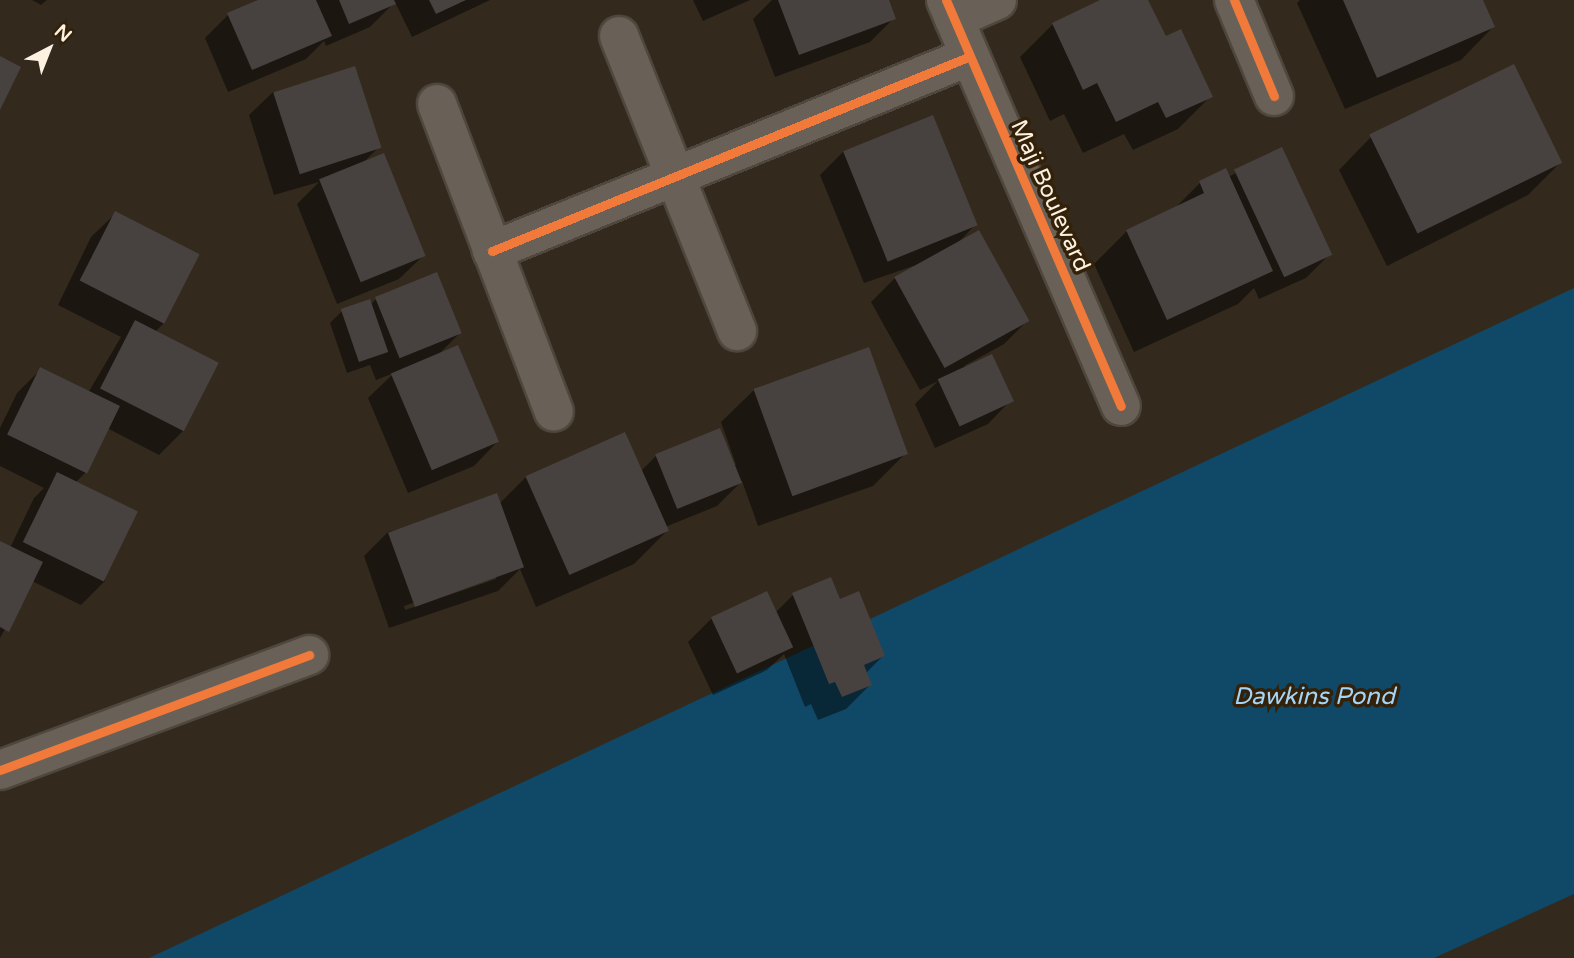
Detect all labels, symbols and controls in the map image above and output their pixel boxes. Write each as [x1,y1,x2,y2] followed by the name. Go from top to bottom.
[14,14,84,84] north arrow
[50,20,76,47] text: N
[1004,116,1096,276] street label: Maji Boulevard
[1233,683,1395,711] water label: Dawkins Pond

